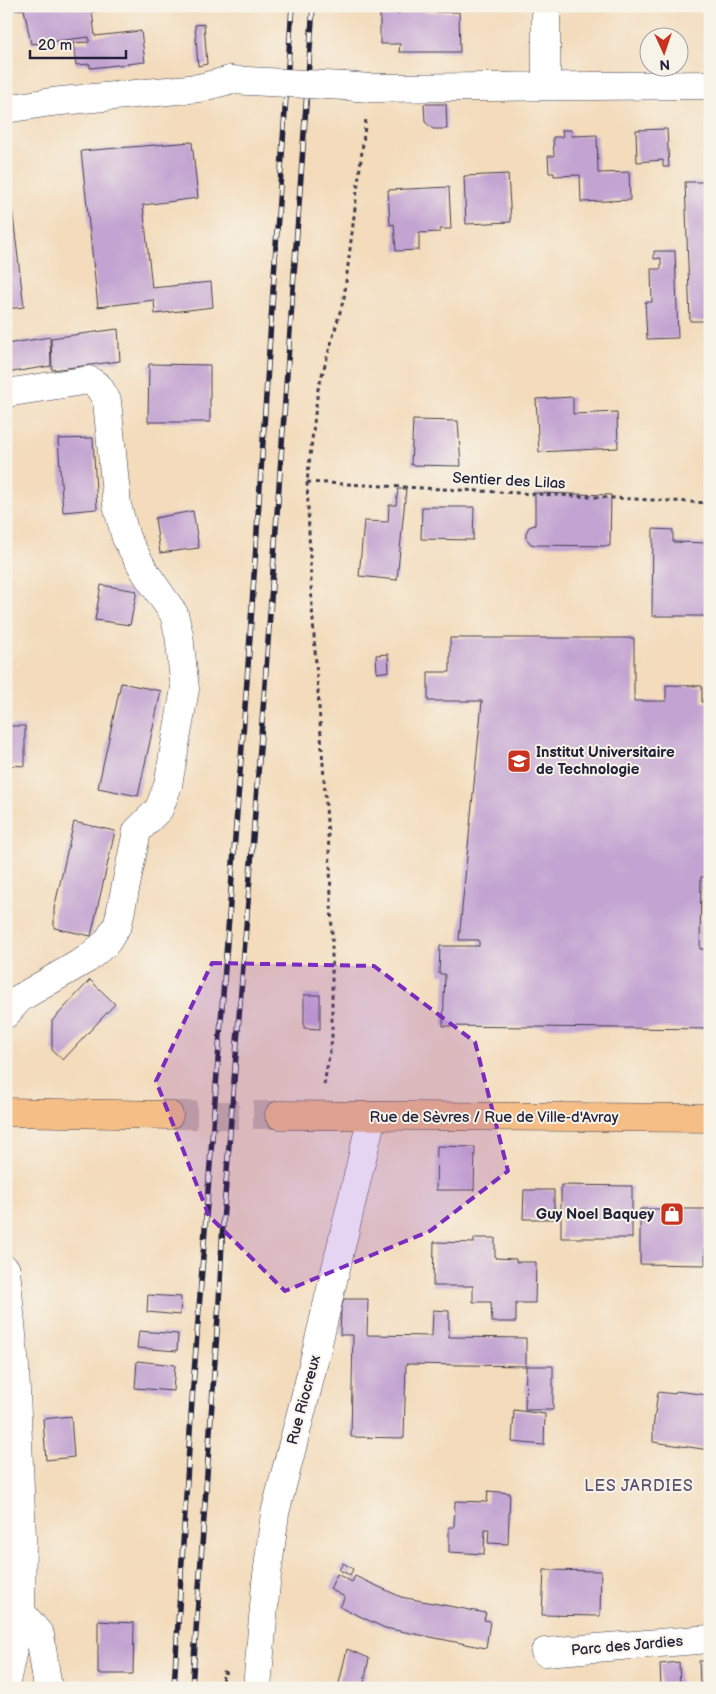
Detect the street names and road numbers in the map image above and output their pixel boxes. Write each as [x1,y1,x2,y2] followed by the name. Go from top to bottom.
[452,469,567,493] street label: Sentier des Lilas
[370,1108,619,1127] street label: Rue de Sèvres / Rue de Ville-d'Avray
[283,1353,325,1447] street label: Rue Riocreux
[570,1632,684,1660] street label: Parc des Jardies

